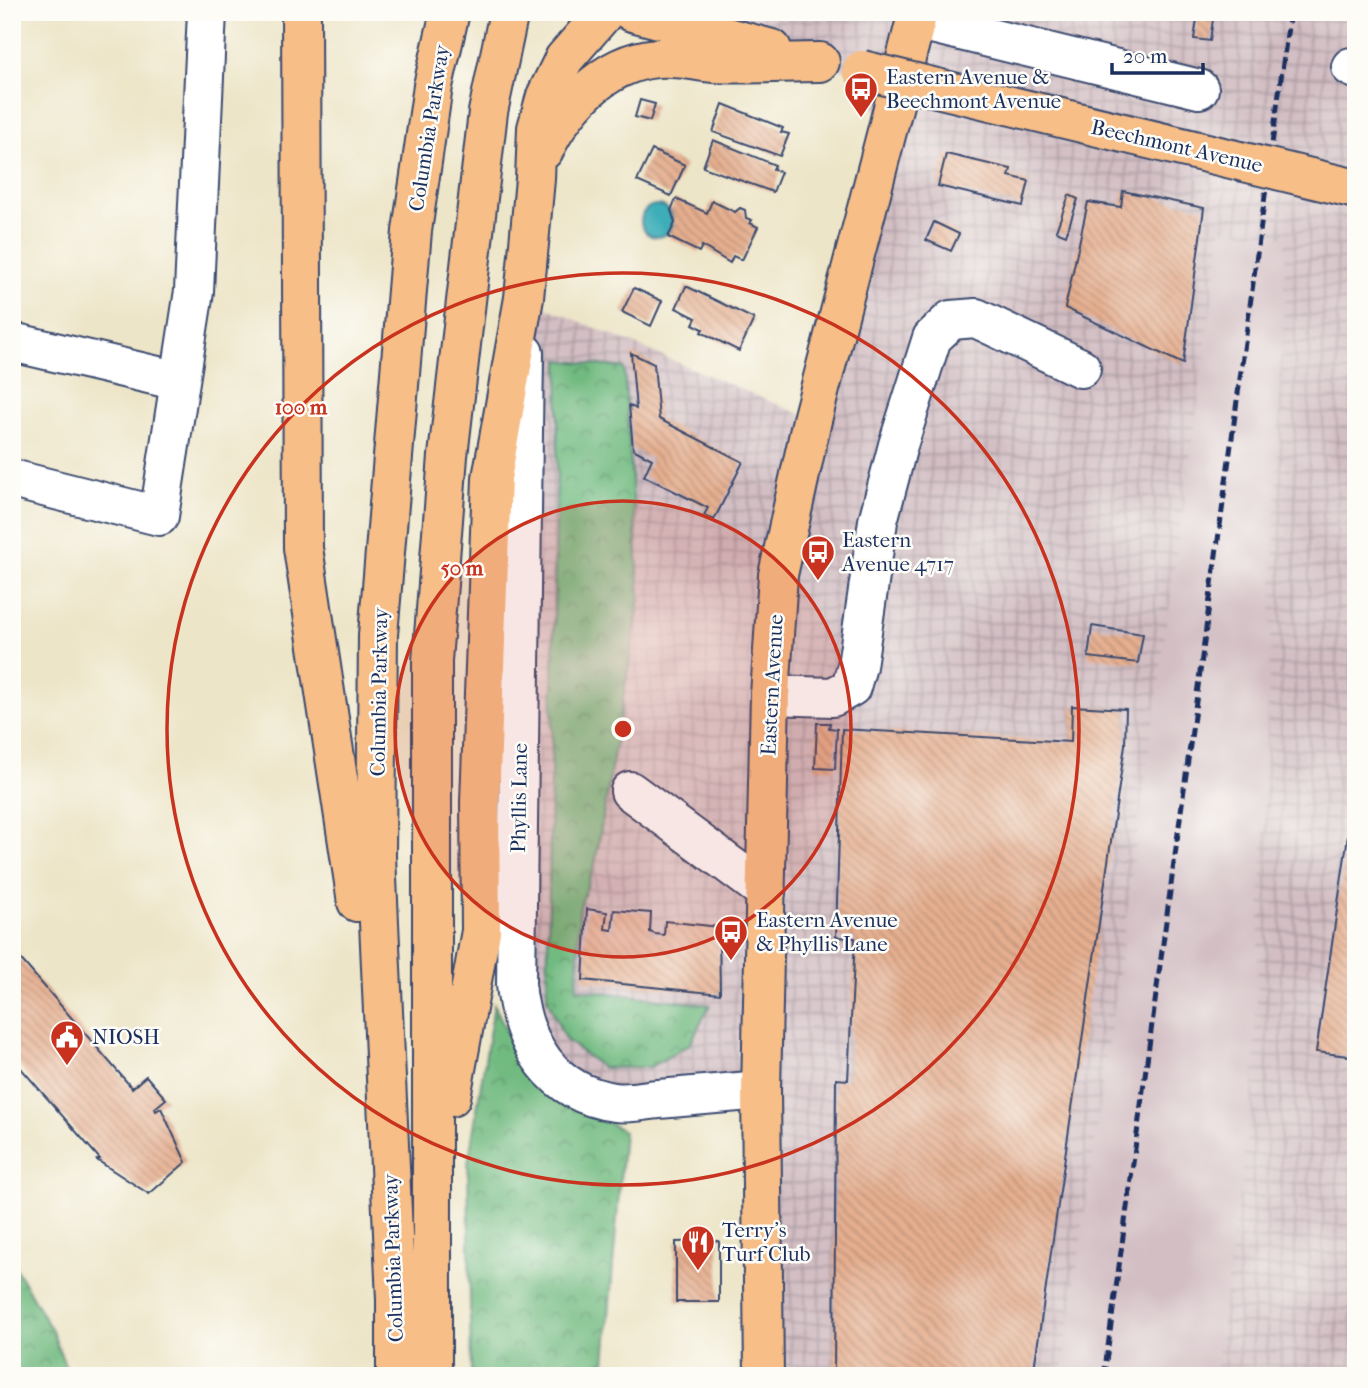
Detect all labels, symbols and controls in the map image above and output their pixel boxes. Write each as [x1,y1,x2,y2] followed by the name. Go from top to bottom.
[1112,32,1204,76] scale bar
[404,42,454,213] street label: Columbia Parkway
[1123,44,1168,68] text: 20 m
[886,65,1061,113] place label: Eastern Avenue & Beechmont Avenue
[842,70,880,119] bus stop icon: Eastern Avenue & Beechmont Avenue
[1089,115,1265,177] street label: Beechmont Avenue
[275,395,328,419] text: 100 m
[841,528,954,576] place label: Eastern Avenue 4717
[799,533,837,582] bus stop icon: Eastern Avenue 4717
[441,556,484,580] text: 50 m
[366,607,392,776] street label: Columbia Parkway
[756,614,788,756] street label: Eastern Avenue
[611,717,635,741] centre of rings
[506,743,532,853] street label: Phyllis Lane
[756,908,898,956] place label: Eastern Avenue & Phyllis Lane
[712,913,750,962] bus stop icon: Eastern Avenue & Phyllis Lane
[48,1018,86,1067] public building icon: NIOSH
[92,1025,160,1049] place label: NIOSH
[378,1173,408,1343] street label: Columbia Parkway
[722,1218,811,1266] place label: Terry's Turf Club
[679,1223,717,1272] restaurant icon: Terry's Turf Club

